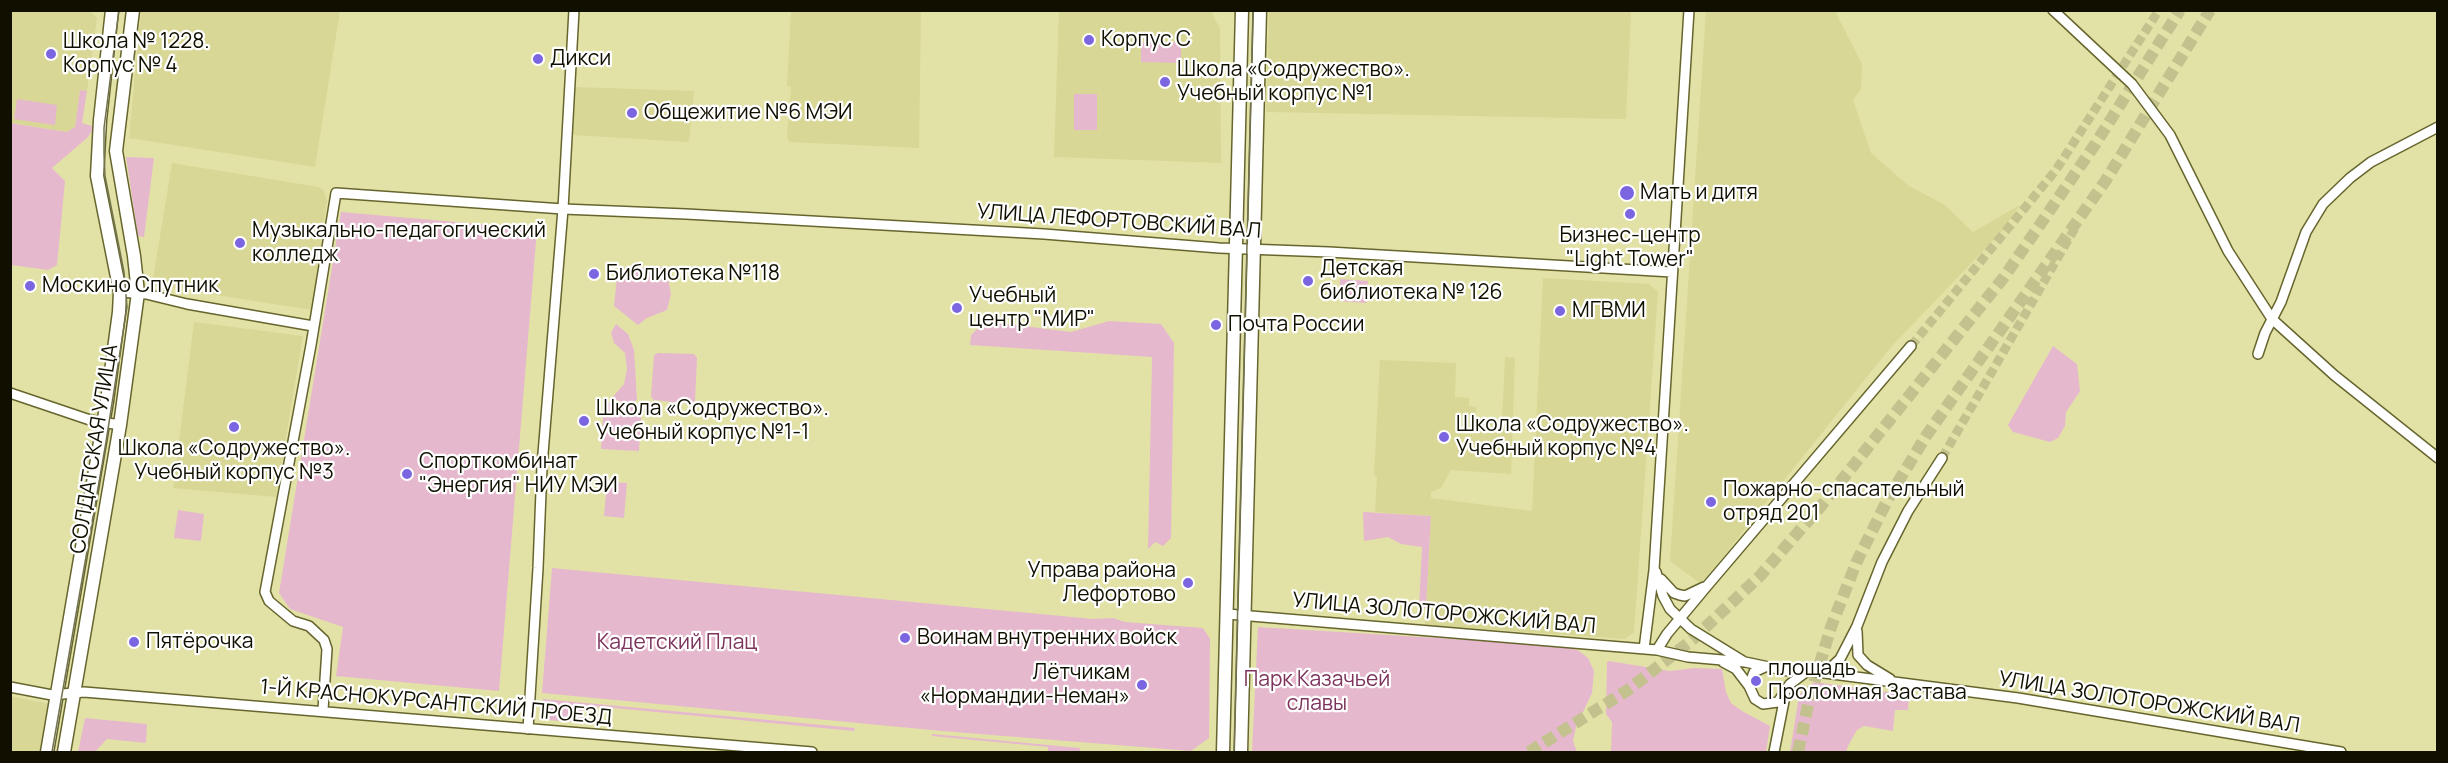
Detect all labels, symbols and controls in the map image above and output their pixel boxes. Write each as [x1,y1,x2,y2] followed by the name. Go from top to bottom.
[1101,27,1191,53] place label: Корпус С
[63,29,210,79] place label: Школа № 1228. Корпус № 4
[1082,33,1096,47] marker: Корпус С
[550,46,611,72] place label: Дикси
[44,47,58,61] marker: Школа № 1228. Корпус № 4
[531,52,545,66] marker: Дикси
[1177,57,1410,107] place label: Школа «Содружество». Учебный корпус №1
[1158,75,1172,89] marker: Школа «Содружество». Учебный корпус №1
[644,100,852,126] place label: Общежитие №6 МЭИ
[625,106,639,120] marker: Общежитие №6 МЭИ
[1640,180,1758,206] place label: Мать и дитя
[1618,184,1636,202] marker: Мать и дитя
[976,200,1262,244] street label: УЛИЦА ЛЕФОРТОВСКИЙ ВАЛ
[1623,207,1637,221] marker: Бизнес-центр "Light Tower"
[252,218,546,268] place label: Музыкально-педагогический колледж
[1559,223,1701,273] place label: Бизнес-центр "Light Tower"
[233,236,247,250] marker: Музыкально-педагогический колледж
[1320,256,1502,306] place label: Детская библиотека № 126
[606,261,780,287] place label: Библиотека №118
[587,267,601,281] marker: Библиотека №118
[42,273,219,299] place label: Москино Спутник
[1301,274,1315,288] marker: Детская библиотека № 126
[23,279,37,293] marker: Москино Спутник
[969,283,1095,333] place label: Учебный центр "МИР"
[1572,298,1646,324] place label: МГВМИ
[950,301,964,315] marker: Учебный центр "МИР"
[1553,304,1567,318] marker: МГВМИ
[1228,312,1364,338] place label: Почта России
[1209,318,1223,332] marker: Почта России
[66,342,124,556] street label: СОЛДАТСКАЯ УЛИЦА
[596,396,829,446] place label: Школа «Содружество». Учебный корпус №1-1
[1456,412,1689,462] place label: Школа «Содружество». Учебный корпус №4
[577,414,591,428] marker: Школа «Содружество». Учебный корпус №1-1
[227,420,241,434] marker: Школа «Содружество». Учебный корпус №3
[1437,430,1451,444] marker: Школа «Содружество». Учебный корпус №4
[118,436,350,486] place label: Школа «Содружество». Учебный корпус №3
[419,449,618,499] place label: Спорткомбинат "Энергия" НИУ МЭИ
[400,467,414,481] marker: Спорткомбинат "Энергия" НИУ МЭИ
[1723,477,1965,527] place label: Пожарно-спасательный отряд 201
[1704,495,1718,509] marker: Пожарно-спасательный отряд 201
[1028,558,1176,608] place label: Управа района Лефортово
[1181,576,1195,590] marker: Управа района Лефортово
[1291,588,1597,640] street label: УЛИЦА ЗОЛОТОРОЖСКИЙ ВАЛ
[917,625,1177,651] place label: Воинам внутренних войск
[146,629,253,655] place label: Пятёрочка
[597,630,757,656] park label: Кадетский Плац
[898,631,912,645] marker: Воинам внутренних войск
[127,635,141,649] marker: Пятёрочка
[1768,656,1967,706] place label: площадь Проломная Застава
[919,660,1130,710] place label: Лётчикам «Нормандии-Неман»
[1244,667,1390,717] park label: Парк Казачьей славы
[1997,667,2301,739] street label: УЛИЦА ЗОЛОТОРОЖСКИЙ ВАЛ
[1749,674,1763,688] marker: площадь Проломная Застава
[259,675,613,731] street label: 1-Й КРАСНОКУРСАНТСКИЙ ПРОЕЗД
[1135,678,1149,692] marker: Лётчикам «Нормандии-Неман»

